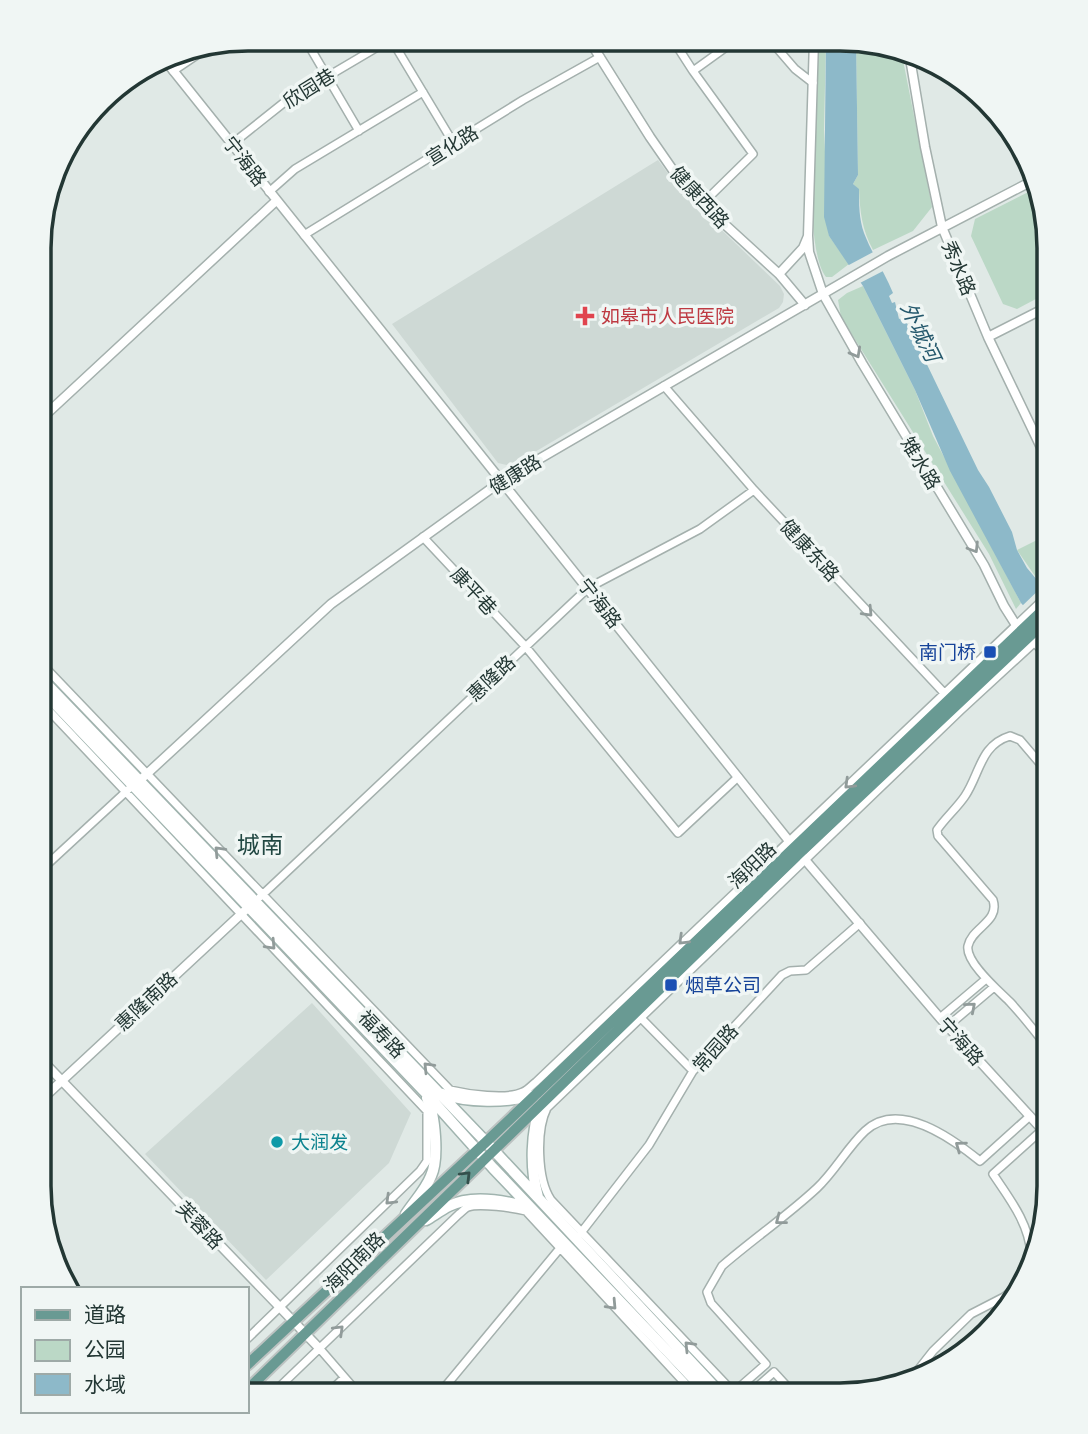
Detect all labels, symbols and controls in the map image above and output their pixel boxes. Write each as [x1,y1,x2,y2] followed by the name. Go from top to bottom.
[278,63,339,112] street label: 欣园巷
[421,120,482,169] street label: 宣化路
[219,131,272,190] street label: 宁海路
[666,161,735,232] street label: 健康西路
[938,237,981,299] street label: 秀水路
[896,298,948,369] water label: 外城河
[601,304,734,327] place label: 如皋市人民医院
[575,306,595,326] marker: 如皋市人民医院
[848,346,861,359] one-way arrow
[897,432,946,493] street label: 雉水路
[484,449,545,498] street label: 健康路
[776,514,845,585] street label: 健康东路
[965,541,978,554] one-way arrow
[447,562,502,619] street label: 康平巷
[574,573,627,632] street label: 宁海路
[859,603,872,616] one-way arrow
[919,640,976,663] place label: 南门桥
[982,644,998,660] marker: 南门桥
[462,650,519,705] street label: 惠隆路
[844,775,857,788] one-way arrow
[237,830,283,858] district label: 城南
[723,837,780,893] street label: 海阳路
[215,846,228,859] one-way arrow
[679,931,692,944] one-way arrow
[263,937,276,950] one-way arrow
[110,966,181,1035] street label: 惠隆南路
[685,973,761,996] place label: 烟草公司
[663,977,679,993] marker: 烟草公司
[963,1003,976,1015] one-way arrow
[354,1005,410,1062] street label: 福寿路
[934,1012,989,1070] street label: 宁海路
[687,1019,742,1077] street label: 常园路
[424,1063,437,1076] one-way arrow
[291,1130,348,1153] place label: 大润发
[269,1134,285,1150] marker: 大润发
[955,1142,968,1154] one-way arrow
[457,1171,470,1184] one-way arrow
[385,1191,398,1204] one-way arrow
[172,1196,228,1253] street label: 芙蓉路
[775,1211,787,1224] one-way arrow
[319,1227,389,1297] street label: 海阳南路
[21,1287,248,1413] legend
[603,1297,616,1310] one-way arrow
[84,1301,126,1326] text: 道路
[331,1325,344,1338] one-way arrow
[84,1336,126,1361] text: 公园
[685,1341,697,1354] one-way arrow
[84,1371,126,1396] text: 水域

